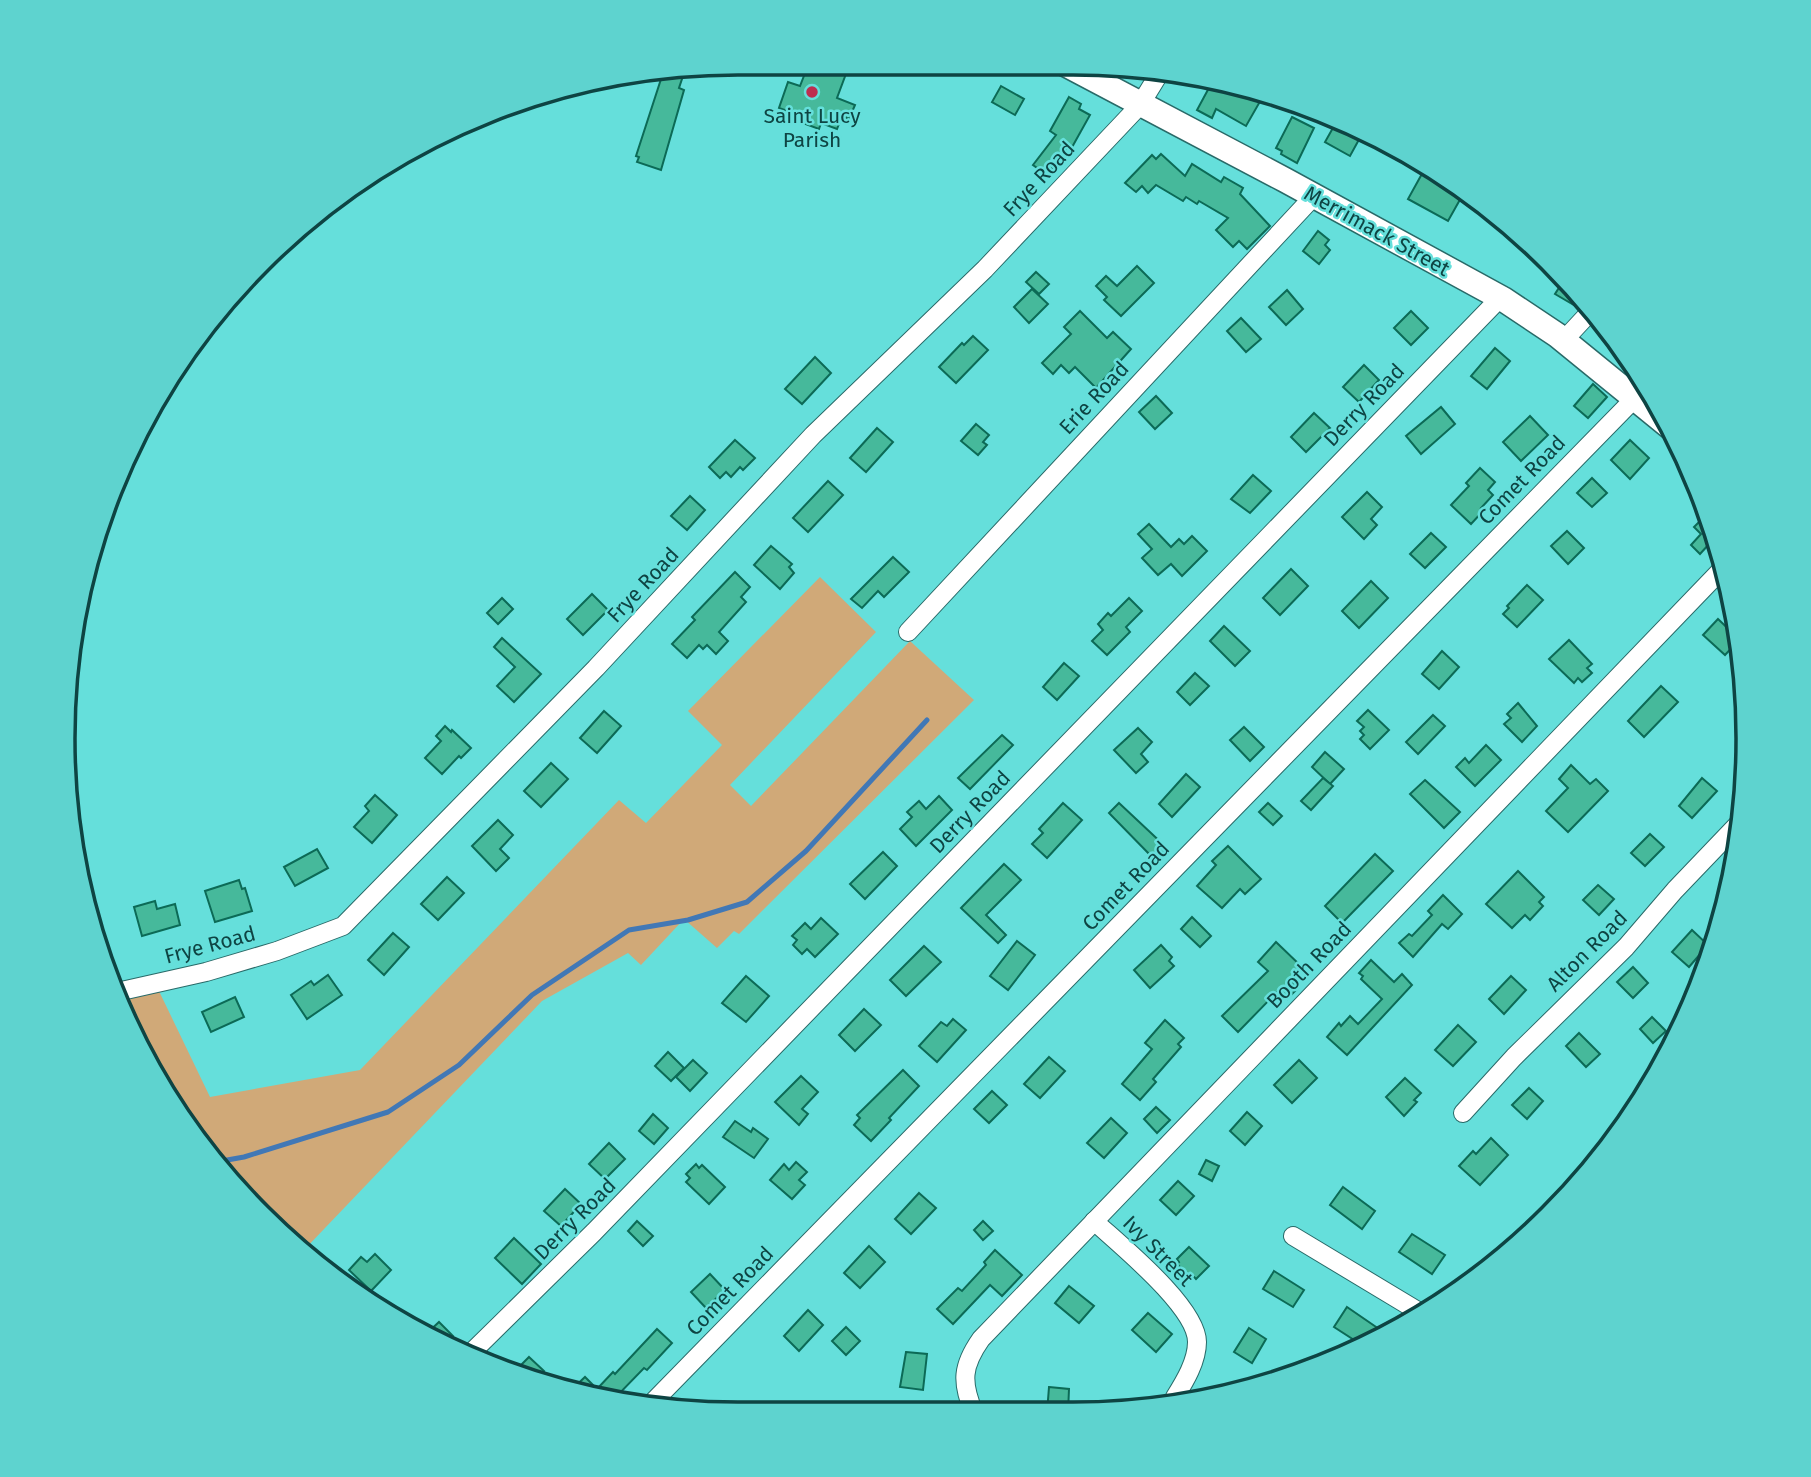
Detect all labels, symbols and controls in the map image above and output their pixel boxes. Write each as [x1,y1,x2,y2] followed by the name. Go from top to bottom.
[804,84,820,100] marker: Saint Lucy Parish
[764,103,861,153] place label: Saint Lucy Parish
[998,136,1080,222] street label: Frye Road
[1300,180,1455,282] street label: Merrimack Street
[1054,356,1134,440] street label: Erie Road
[1318,358,1410,452] street label: Derry Road
[1473,430,1571,530] street label: Comet Road
[602,542,684,628] street label: Frye Road
[924,765,1016,859] street label: Derry Road
[1077,836,1175,936] street label: Comet Road
[1541,905,1633,997] street label: Alton Road
[1261,916,1357,1014] street label: Booth Road
[162,920,258,970] street label: Frye Road
[529,1173,621,1265] street label: Derry Road
[1117,1210,1199,1292] street label: Ivy Street
[681,1241,779,1341] street label: Comet Road

